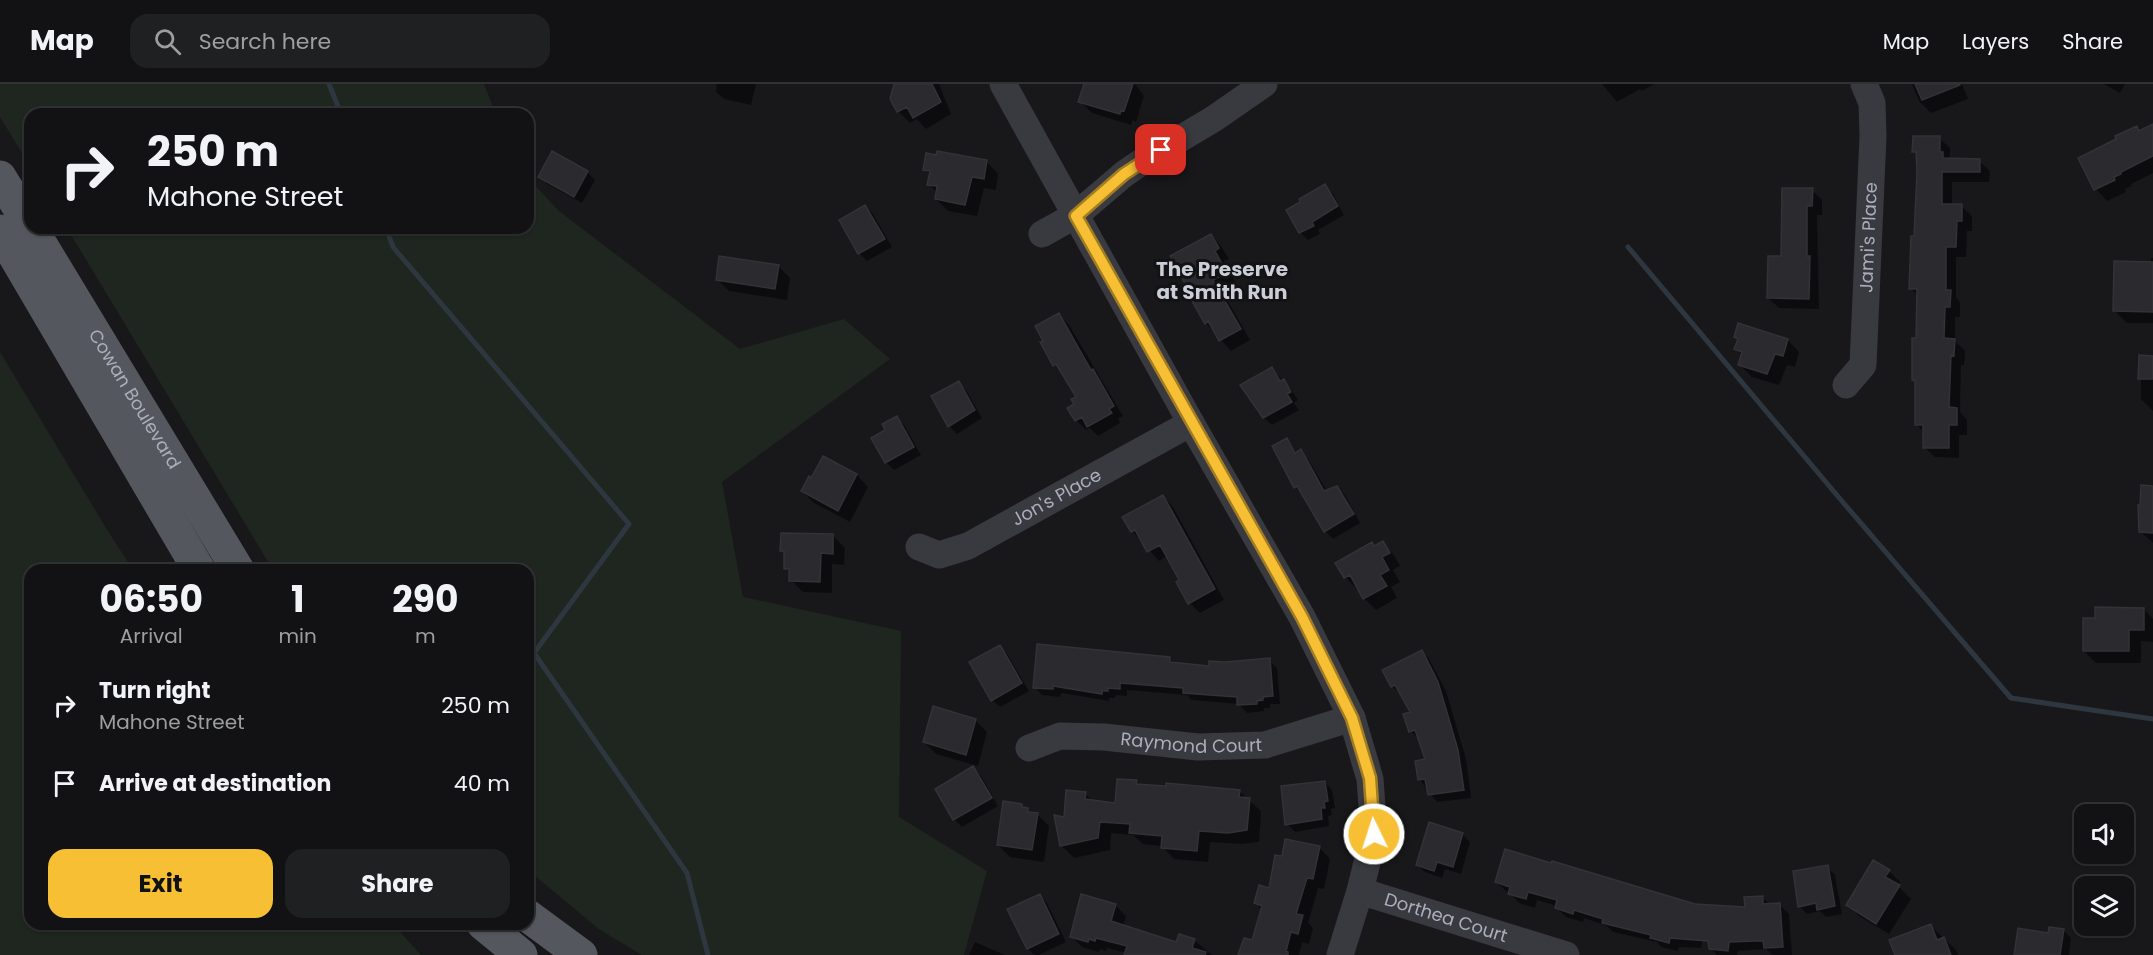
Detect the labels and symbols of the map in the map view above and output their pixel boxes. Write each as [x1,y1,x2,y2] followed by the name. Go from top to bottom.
[1135,124,1186,175] pin
[1853,181,1883,293] street label: Jami's Place
[1156,255,1288,306] district label: The Preserve at Smith Run
[83,324,187,474] street label: Cowan Boulevard
[1007,462,1106,532] street label: Jon's Place
[1119,726,1263,759] street label: Raymond Court
[1342,802,1406,866] position arrow
[1382,886,1511,948] street label: Dorthea Court

